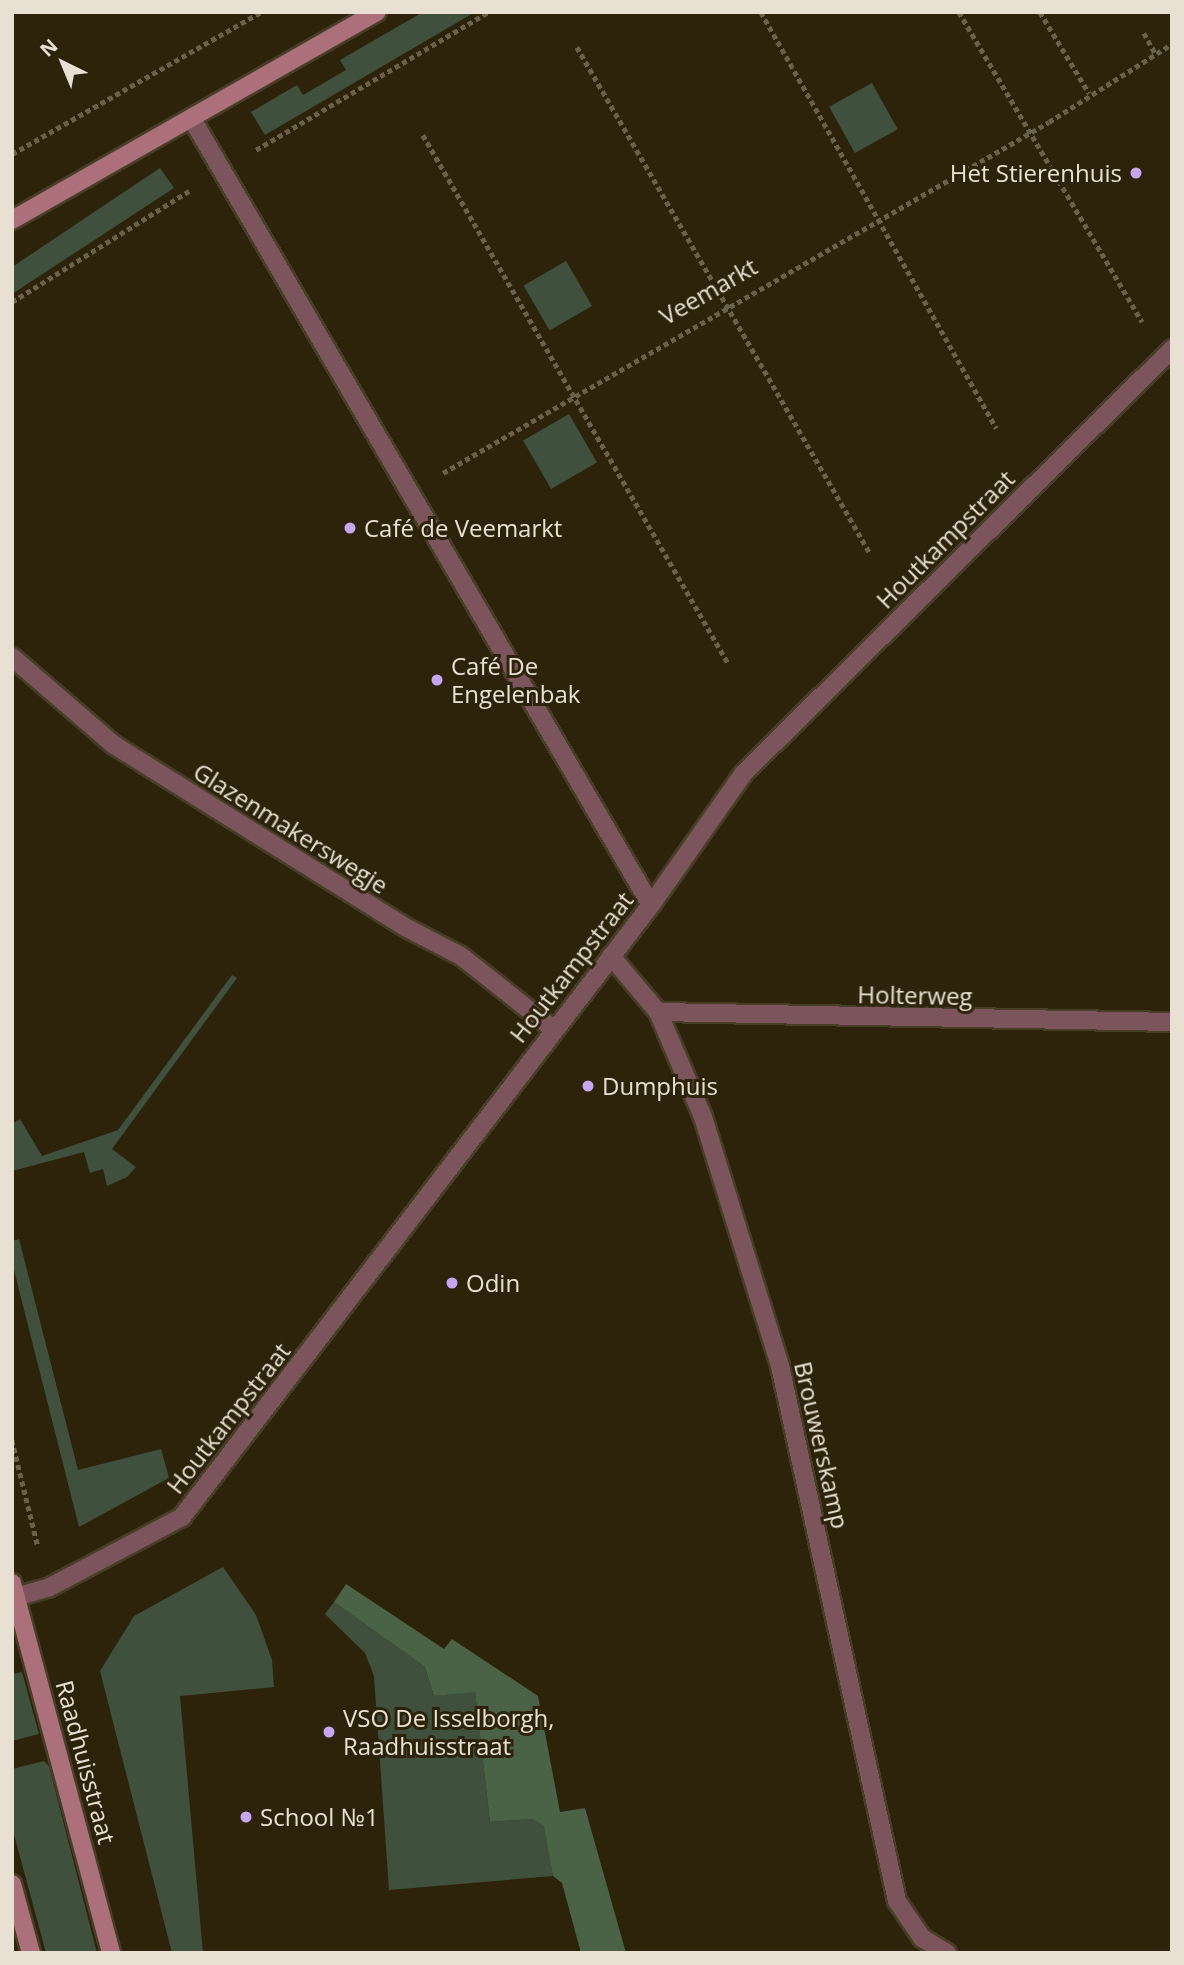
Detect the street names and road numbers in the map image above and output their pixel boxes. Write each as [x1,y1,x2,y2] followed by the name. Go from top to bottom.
[654,252,762,330] street label: Veemarkt
[870,464,1020,614] street label: Houtkampstraat
[188,756,394,900] street label: Glazenmakerswegje
[503,886,639,1048] street label: Houtkampstraat
[857,980,973,1010] street label: Holterweg
[160,1337,296,1499] street label: Houtkampstraat
[789,1359,855,1531] street label: Brouwerskamp
[50,1677,122,1847] street label: Raadhuisstraat

